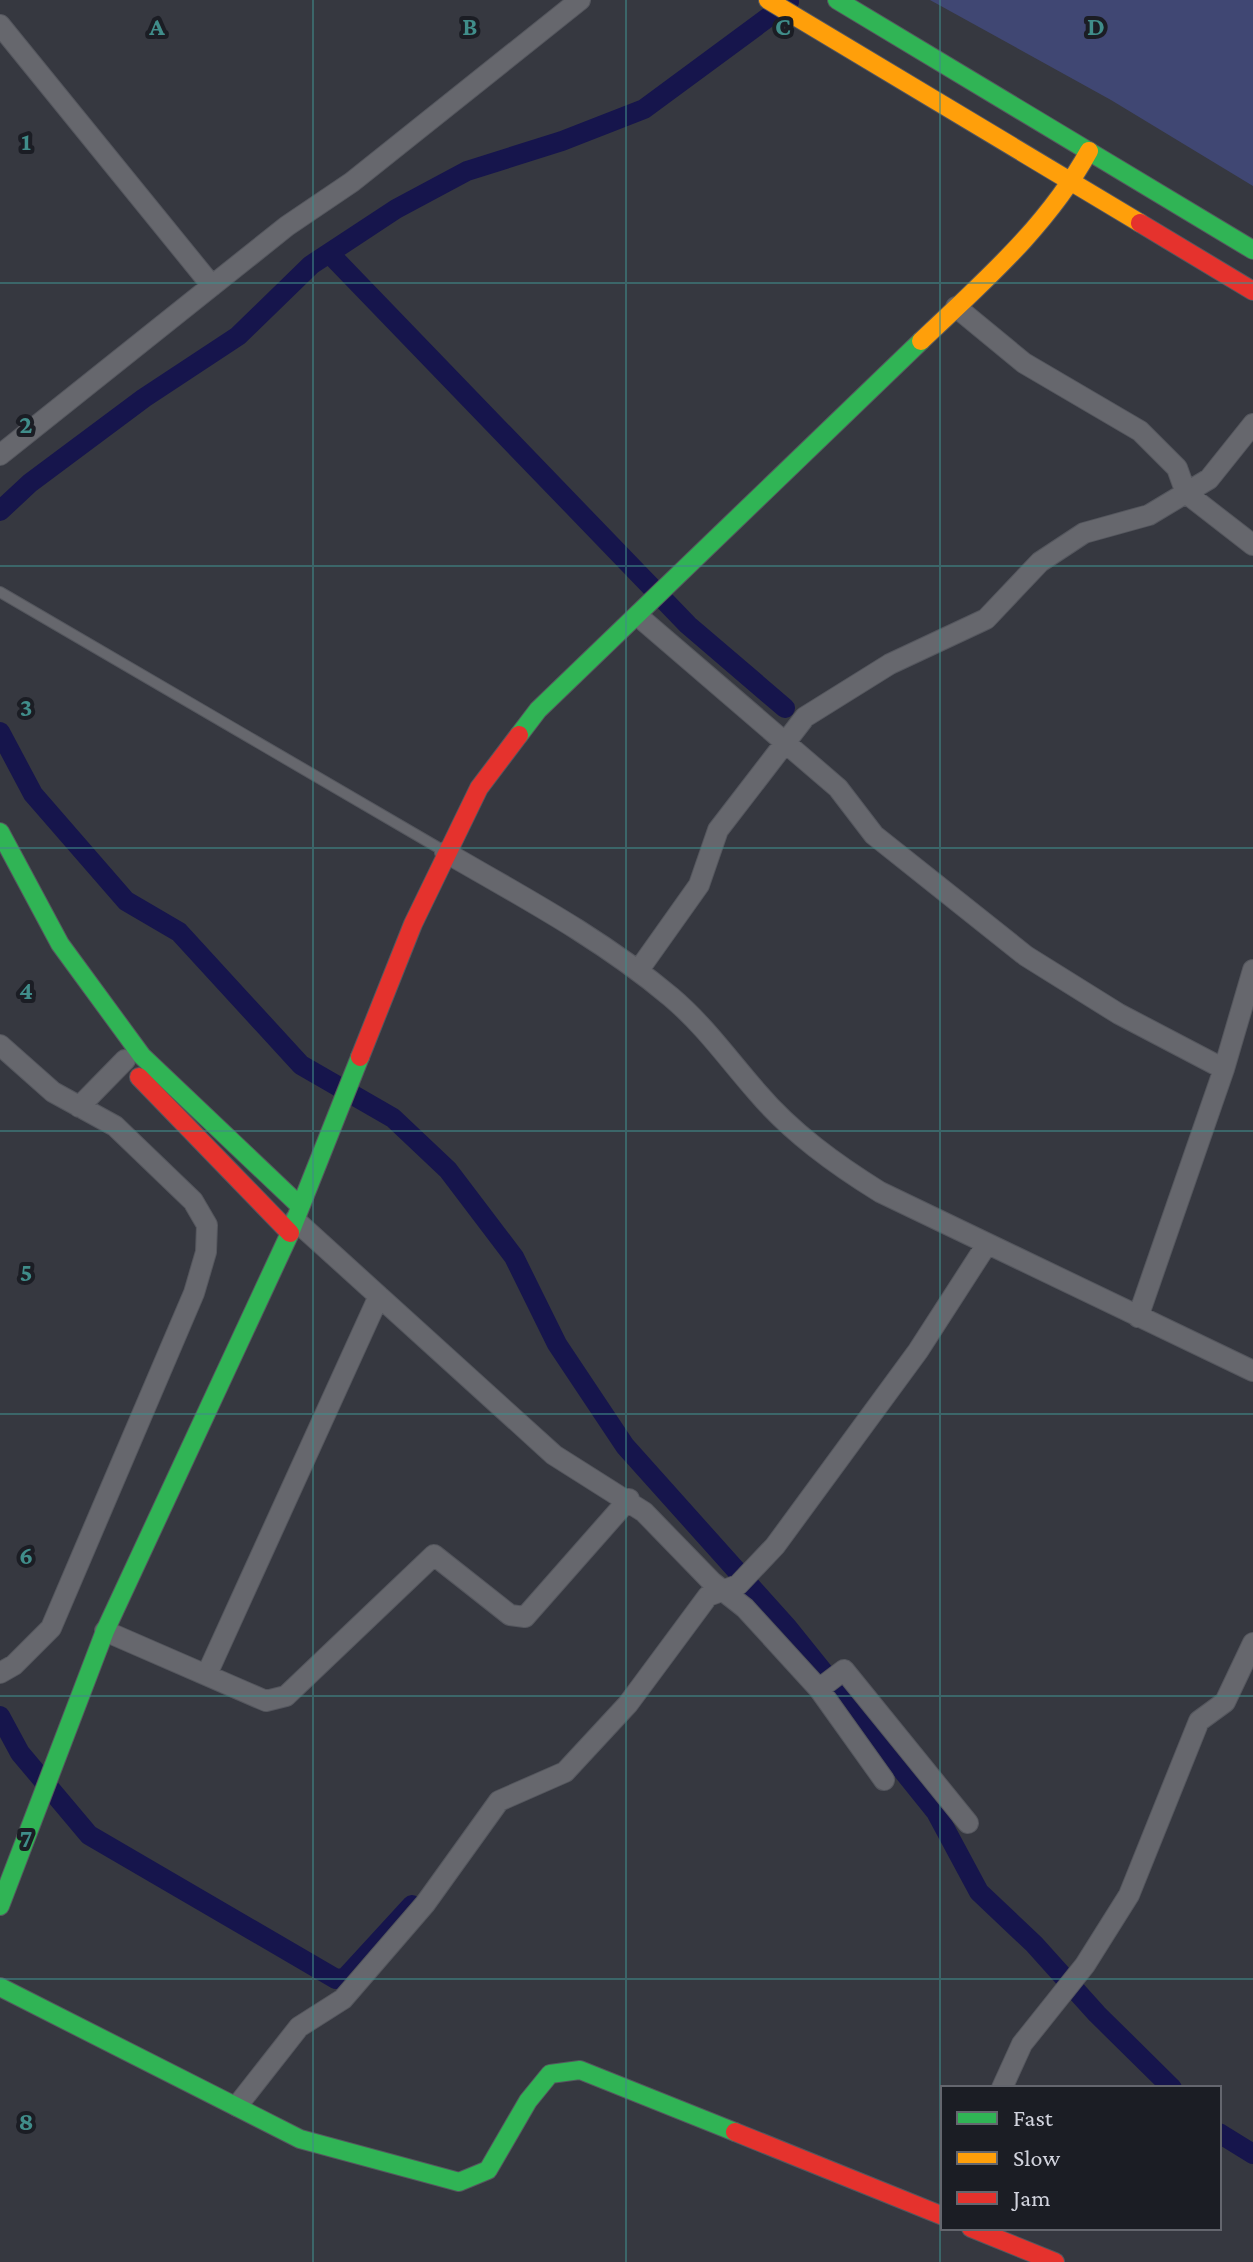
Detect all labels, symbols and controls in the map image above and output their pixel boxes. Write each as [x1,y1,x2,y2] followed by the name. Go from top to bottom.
[148,12,165,41] text: A
[462,12,478,41] text: B
[775,12,791,41] text: C
[1087,12,1105,41] text: D
[21,127,31,156] text: 1
[19,410,33,439] text: 2
[20,693,32,722] text: 3
[19,976,33,1005] text: 4
[20,1258,32,1287] text: 5
[19,1541,33,1570] text: 6
[20,1824,32,1853] text: 7
[941,2086,1221,2230] legend
[1013,2104,1054,2131] text: Fast
[18,2107,34,2136] text: 8
[1013,2144,1060,2171] text: Slow
[1011,2184,1051,2211] text: Jam

